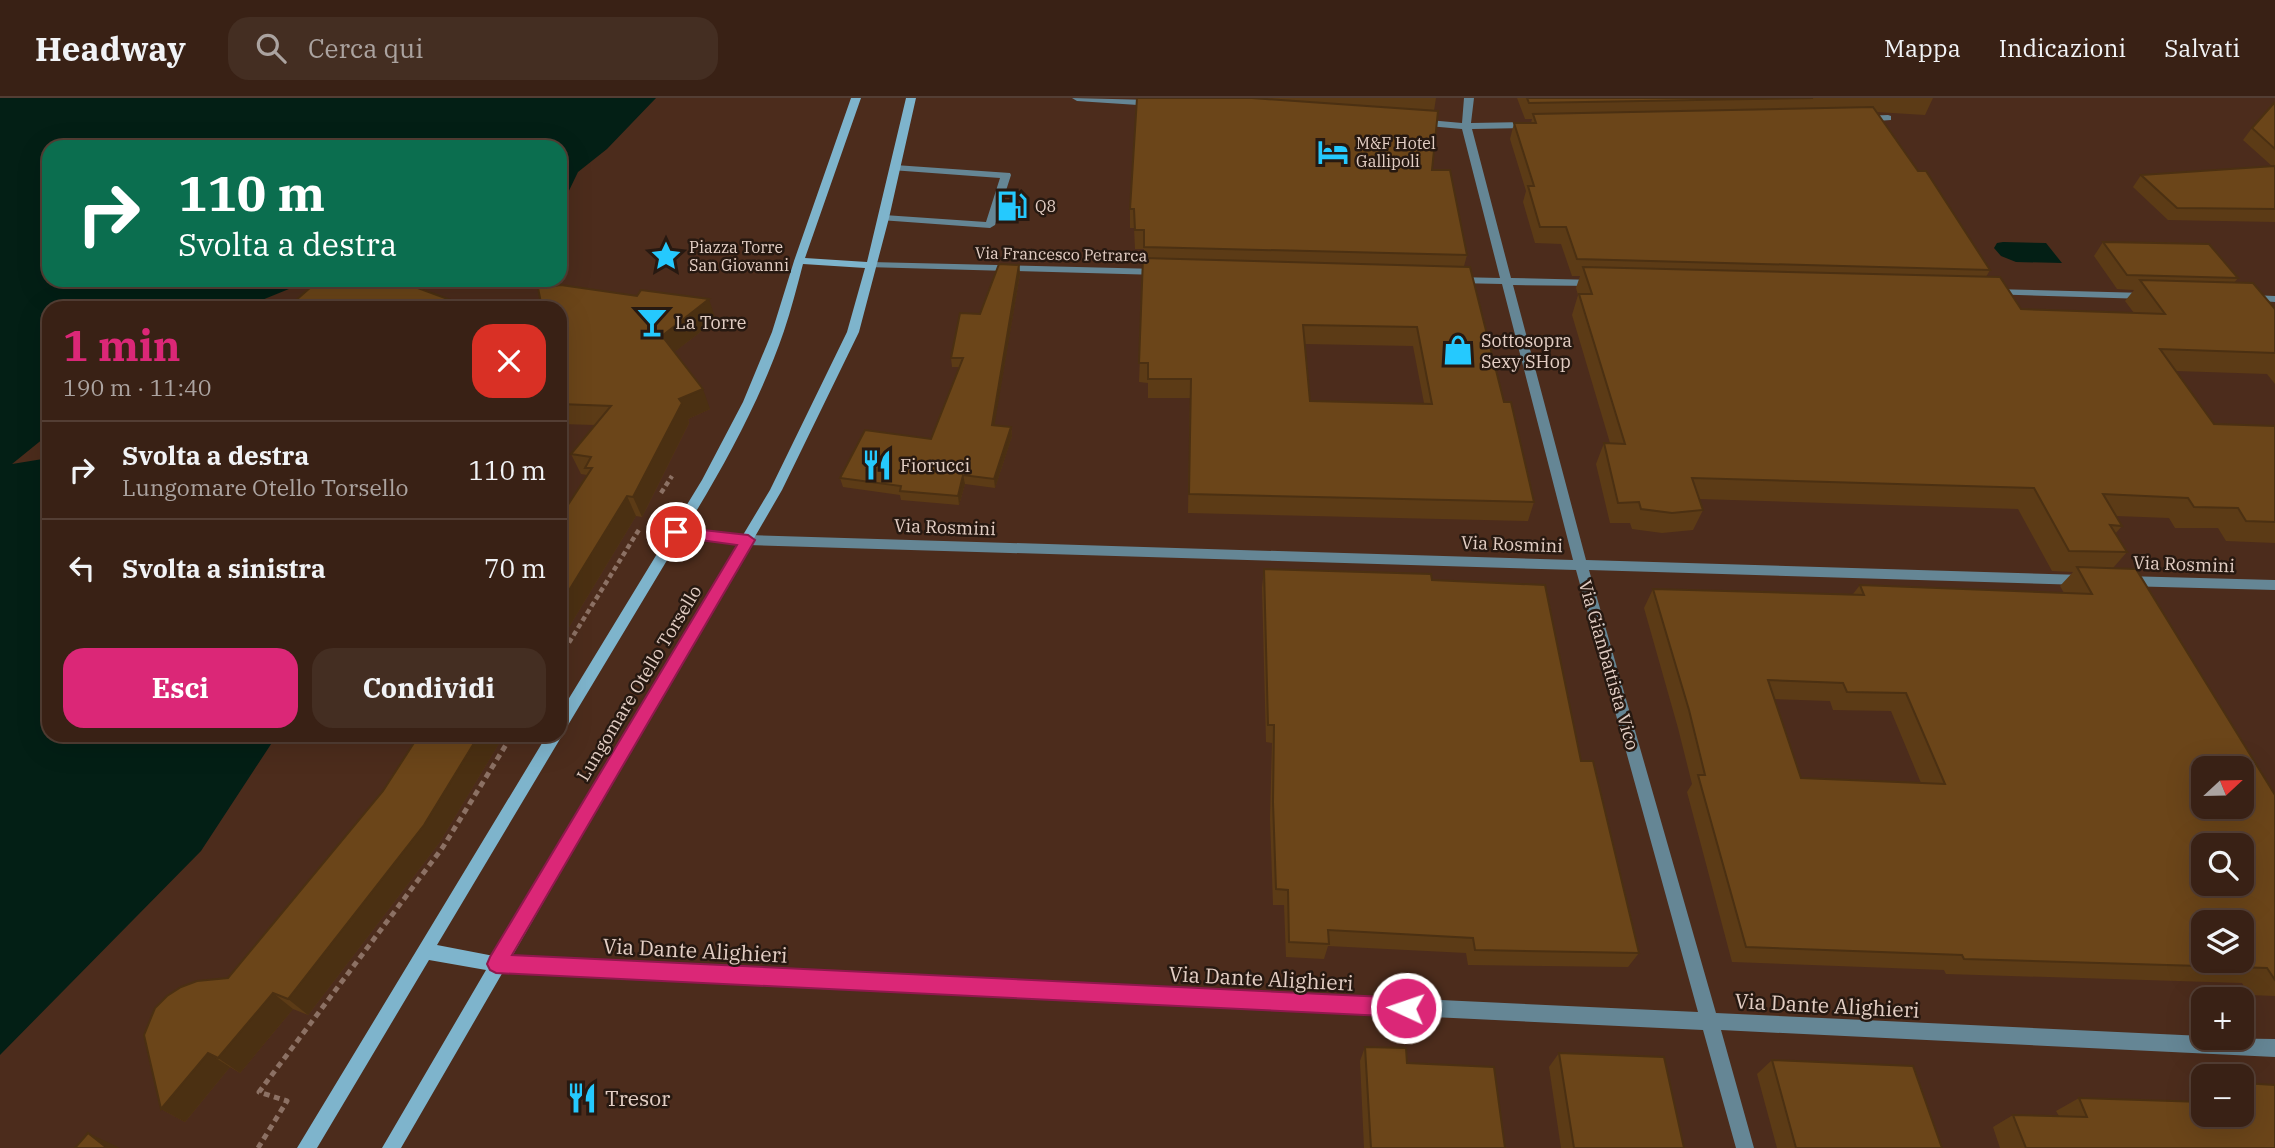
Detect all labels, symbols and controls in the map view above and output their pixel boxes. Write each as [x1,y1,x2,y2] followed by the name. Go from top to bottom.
[228,17,718,80] search box
[35,27,186,70] text: Headway
[252,29,290,67] icon: search
[308,31,423,65] text: Cerca qui
[1884,32,1961,64] text: Mappa
[1999,32,2126,64] text: Indicazioni
[2164,32,2240,64] text: Salvati
[1356,133,1436,171] place label: M&F Hotel Gallipoli
[1316,135,1350,169] hotel icon: M&F Hotel Gallipoli
[178,161,325,224] text: 110 m
[63,168,154,259] icon: right
[995,189,1029,223] fuel station icon: Q8
[1035,196,1056,216] place label: Q8
[178,223,397,265] text: Svolta a destra
[689,237,789,275] place label: Piazza Torre San Giovanni
[649,239,683,273] place icon: Piazza Torre San Giovanni
[975,242,1148,266] street label: Via Francesco Petrarca
[635,305,669,339] bar icon: La Torre
[675,311,746,334] place label: La Torre
[63,318,181,373] text: 1 min
[472,324,546,398] button: close
[1481,329,1572,373] place label: Sottosopra Sexy SHop
[1441,333,1475,367] shop icon: Sottosopra Sexy SHop
[63,372,212,402] text: 190 m · 11:40
[122,438,309,472] text: Svolta a destra
[860,448,894,482] restaurant icon: Fiorucci
[63,451,101,489] icon: right
[468,453,546,487] text: 110 m
[900,454,971,477] place label: Fiorucci
[122,472,409,502] text: Lungomare Otello Torsello
[646,502,706,562] pin
[657,513,695,551] icon: arrive
[894,514,997,540] street label: Via Rosmini
[1461,531,1564,557] street label: Via Rosmini
[63,549,101,587] icon: left
[122,551,326,585] text: Svolta a sinistra
[484,551,546,585] text: 70 m
[2133,551,2236,577] street label: Via Rosmini
[1574,577,1644,753] street label: Via Gianbattista Vico
[571,581,707,785] street label: Lungomare Otello Torsello
[63,648,298,728] button: Esci
[312,648,546,728] button: Condividi
[2191,756,2254,819] north arrow
[2191,756,2254,1127] map controls
[2191,833,2254,896] button: search
[2191,910,2254,973] button: layers
[602,931,788,969] street label: Via Dante Alighieri
[1168,959,1354,997] street label: Via Dante Alighieri
[1369,971,1443,1045] position arrow
[1734,986,1920,1024] street label: Via Dante Alighieri
[2191,987,2254,1050] button: +
[2191,1064,2254,1127] button: −
[565,1081,599,1115] restaurant icon: Tresor
[605,1084,671,1112] place label: Tresor

